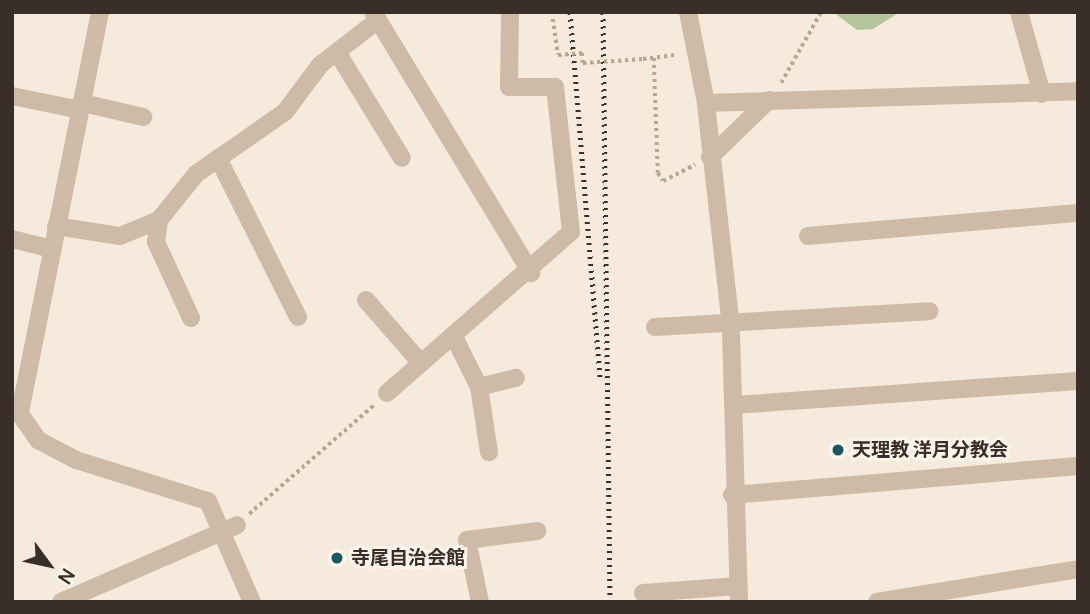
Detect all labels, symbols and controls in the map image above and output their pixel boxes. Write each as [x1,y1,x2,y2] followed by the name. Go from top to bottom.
[852,439,1008,461] place label: 天理教 洋月分教会
[830,442,846,458] marker: 天理教 洋月分教会
[14,530,84,600] north arrow
[351,547,465,569] place label: 寺尾自治会館
[329,550,345,566] marker: 寺尾自治会館
[52,564,81,589] text: N

